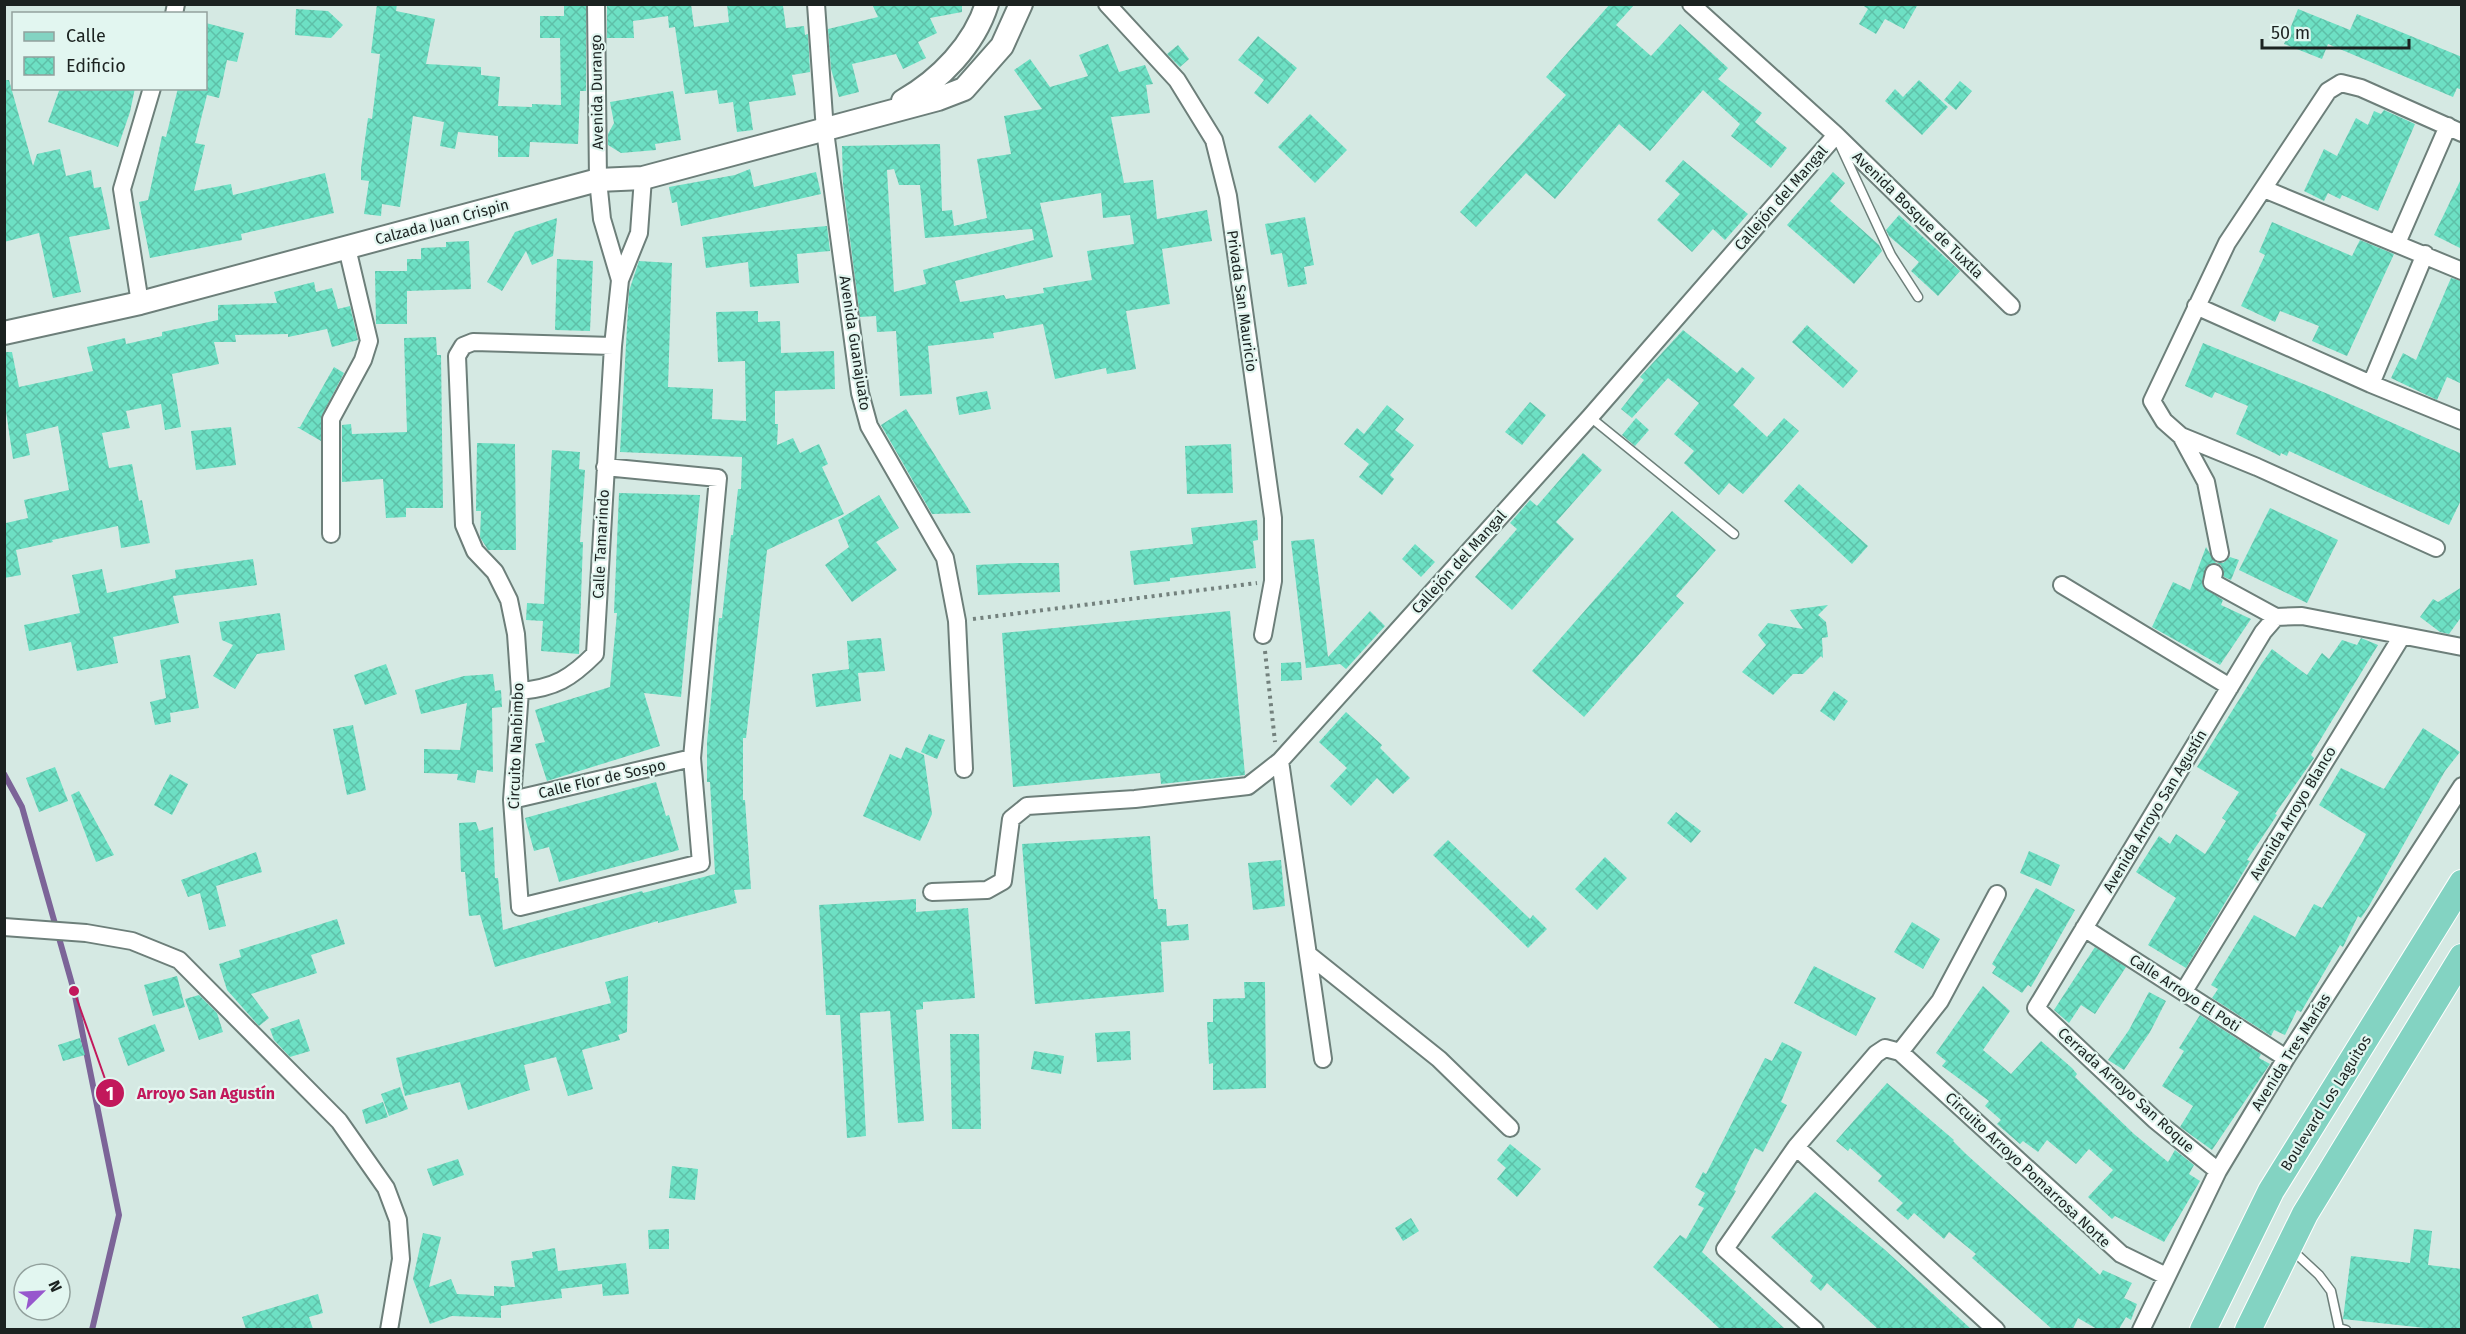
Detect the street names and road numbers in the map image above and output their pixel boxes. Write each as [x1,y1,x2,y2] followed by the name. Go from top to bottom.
[587,34,607,150] street label: Avenida Durango
[1731,141,1832,254] street label: Callejón del Mangal
[1849,148,1987,282] street label: Avenida Bosque de Tuxtla
[373,195,511,249] street label: Calzada Juan Crispin
[1223,229,1261,373] street label: Privada San Mauricio
[835,274,875,412] street label: Avenida Guanajuato
[589,489,613,599] street label: Calle Tamarindo
[1408,506,1511,617] street label: Callejón del Mangal
[505,682,527,810] street label: Circuito Nanbimbo
[2099,727,2211,895] street label: Avenida Arroyo San Agustín
[2246,743,2340,883] street label: Avenida Arroyo Blanco
[537,756,667,802] street label: Calle Flor de Sospo
[2126,950,2244,1036] street label: Calle Arroyo El Poti
[2248,990,2334,1114] street label: Avenida Tres Marías
[2054,1024,2198,1156] street label: Cerrada Arroyo San Roque
[2277,1032,2375,1174] street label: Boulevard Los Laguitos
[1942,1089,2114,1251] street label: Circuito Arroyo Pomarrosa Norte

